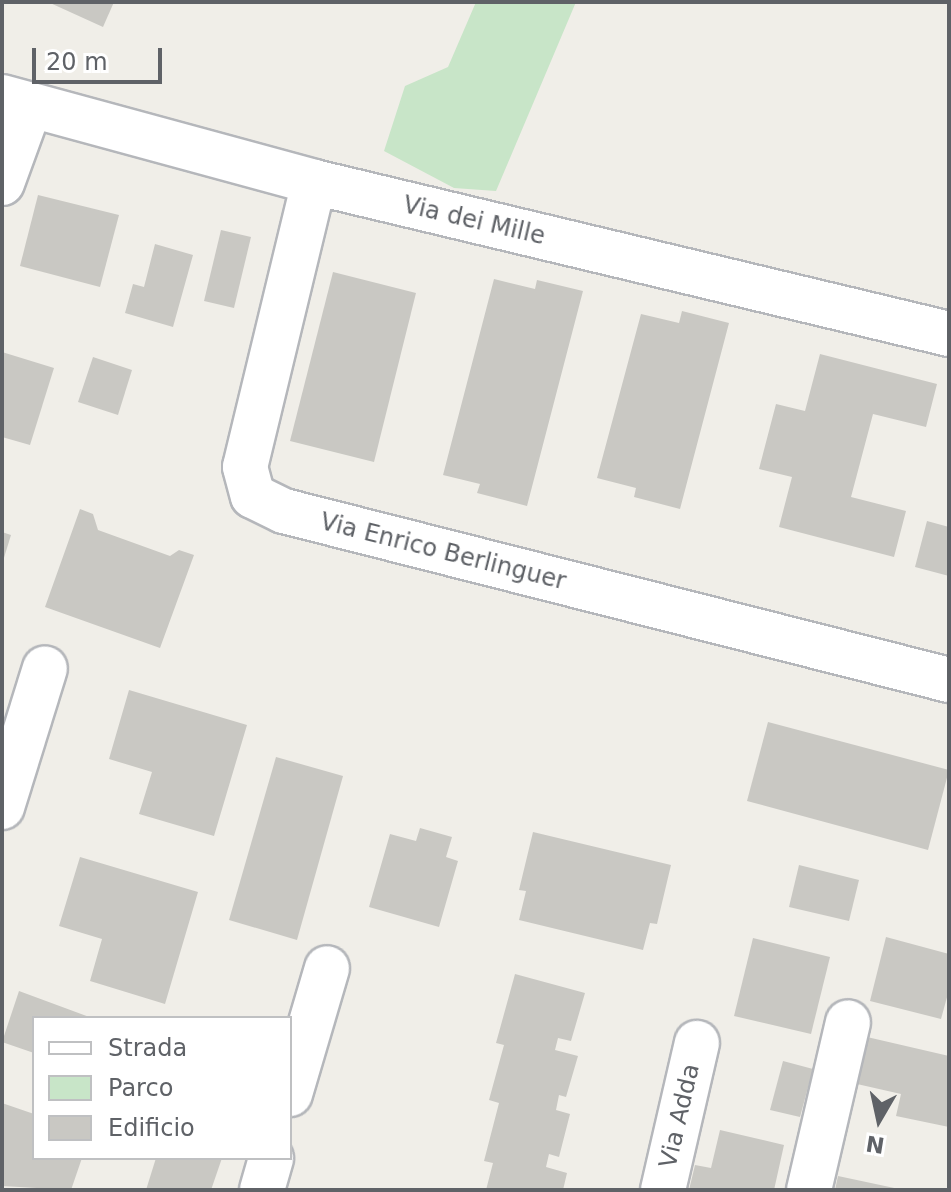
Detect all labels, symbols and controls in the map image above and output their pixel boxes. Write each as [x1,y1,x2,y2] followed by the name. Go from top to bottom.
[36,32,166,82] scale bar
[46,48,108,76] text: 20 m
[400,191,548,251] street label: Via dei Mille
[317,508,569,596] street label: Via Enrico Berlinguer
[32,1016,292,1160] legend
[108,1034,187,1062] text: Strada
[654,1061,706,1171] street label: Via Adda
[108,1074,173,1102] text: Parco
[839,1080,919,1160] north arrow
[108,1114,195,1142] text: Edificio
[864,1130,886,1158] text: N

